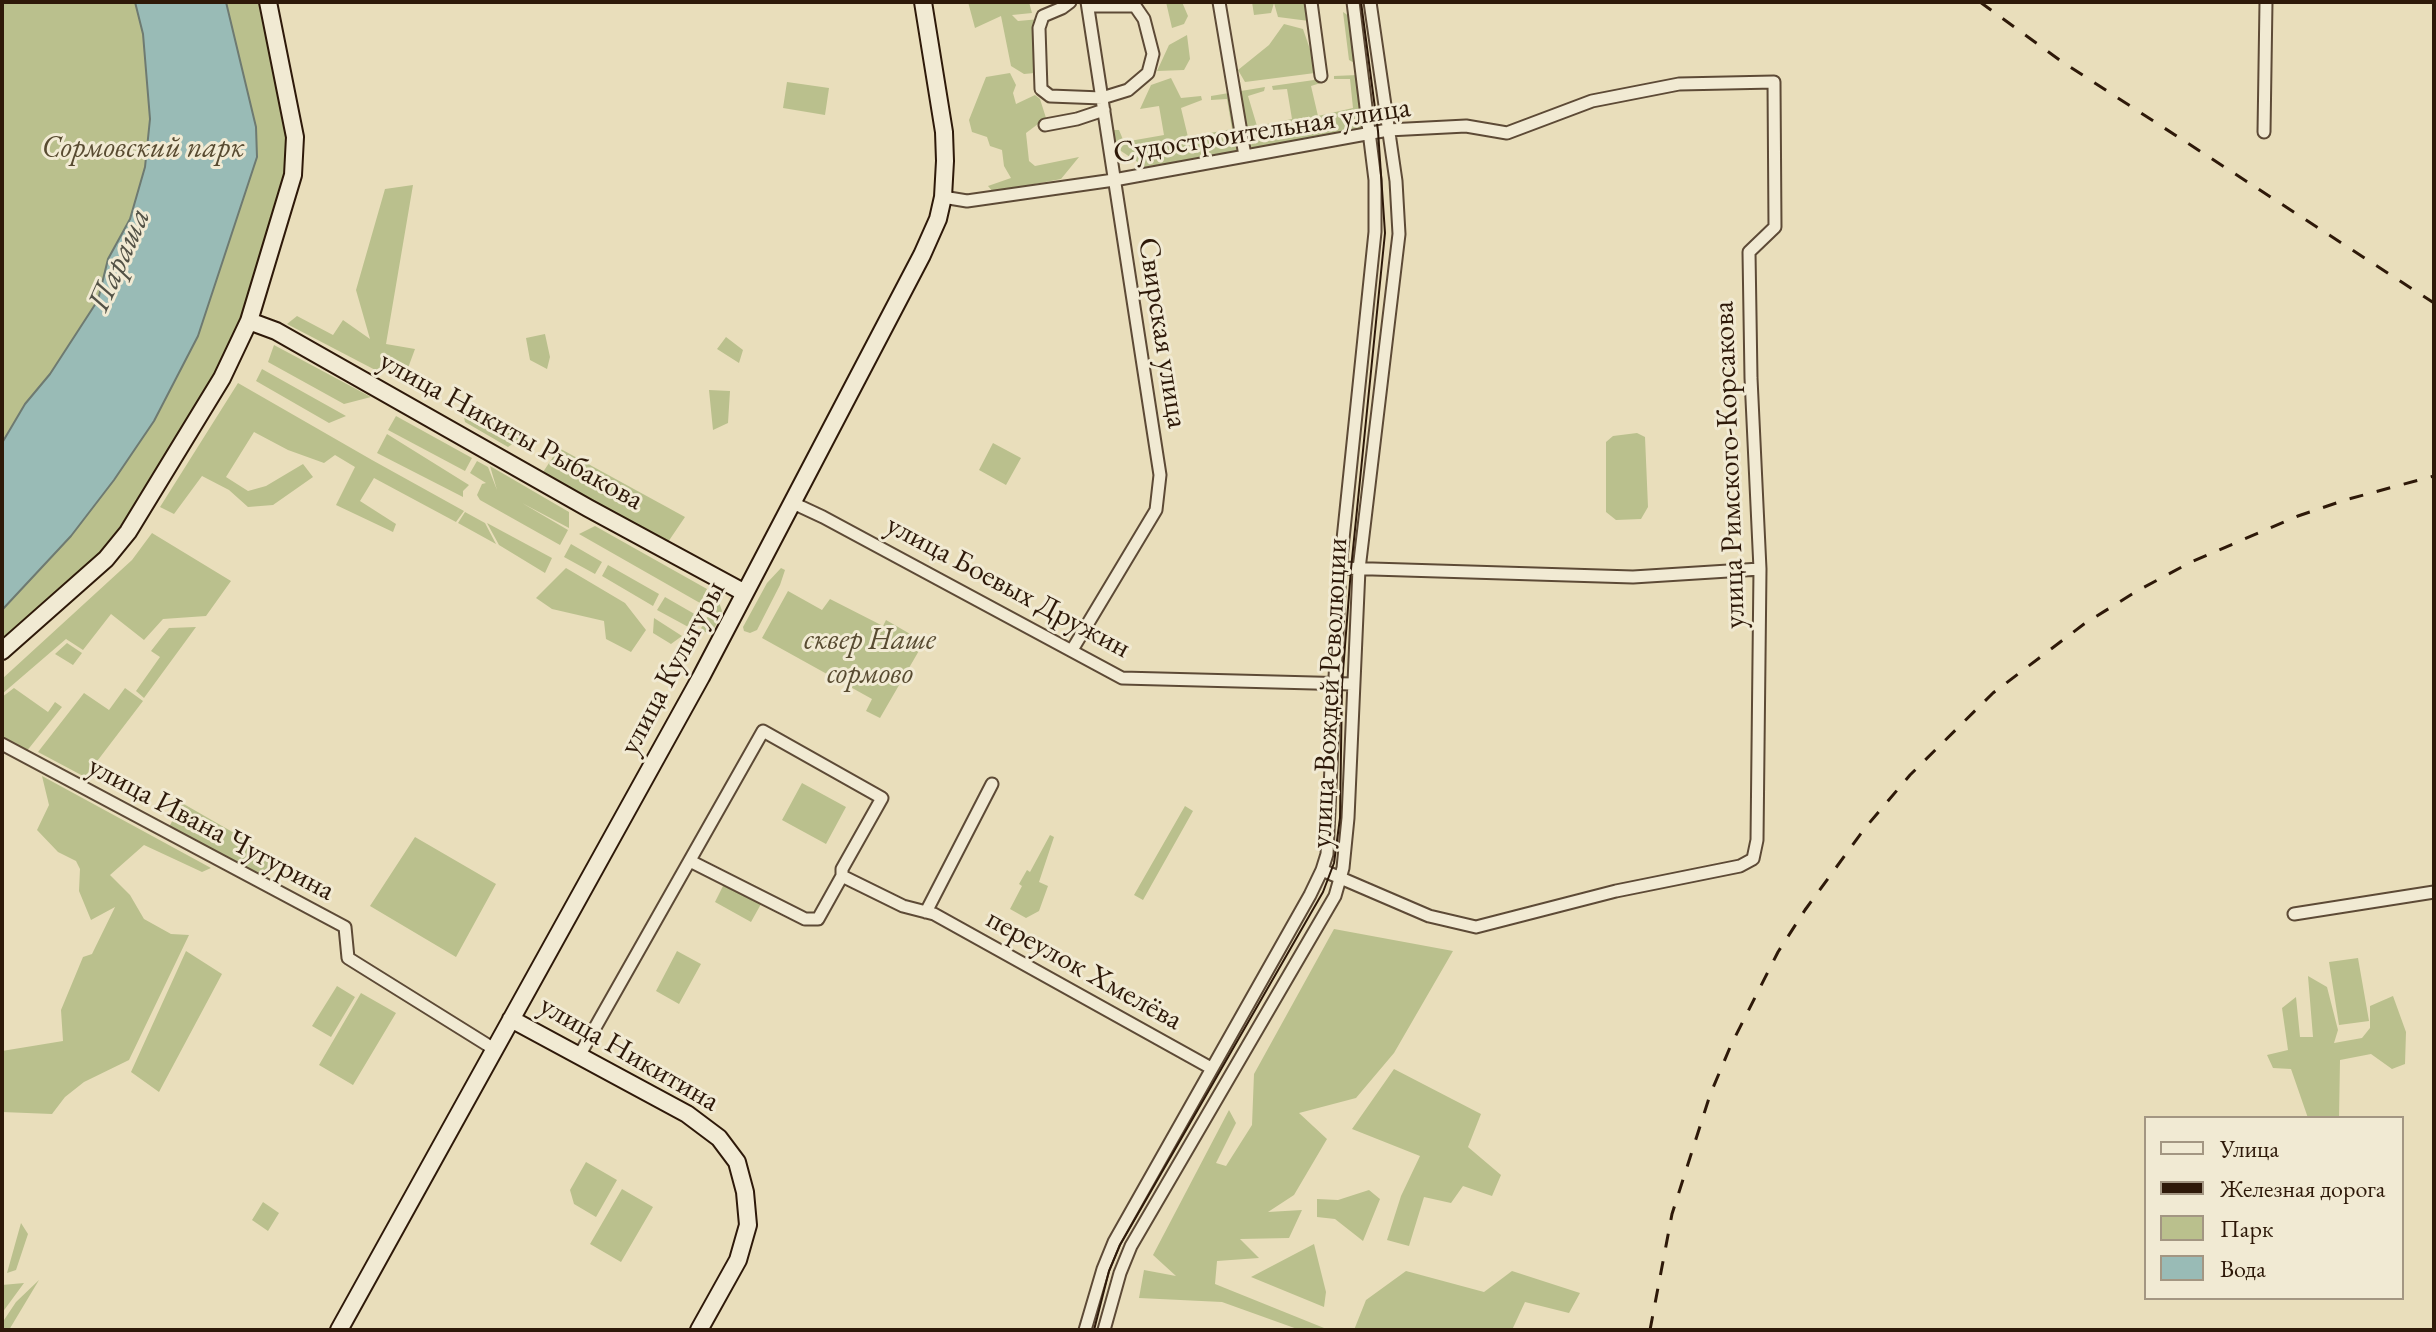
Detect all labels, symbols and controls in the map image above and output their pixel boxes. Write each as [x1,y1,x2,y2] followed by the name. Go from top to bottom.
[1111,90,1413,172] street label: Судостроительная улица
[42,131,244,167] park label: Сормовский парк
[80,203,160,317] water label: Параша
[1129,235,1195,431] street label: Свирская улица
[1706,301,1754,629] street label: улица Римского-Корсакова
[373,343,649,519] street label: улица Никиты Рыбакова
[880,507,1136,667] street label: улица Боевых Дружин
[1304,537,1356,849] street label: улица Вождей Революции
[612,575,734,761] street label: улица Культуры
[804,623,936,694] park label: сквер Наше сормово
[81,749,341,909] street label: улица Ивана Чугурина
[980,901,1188,1039] street label: переулок Хмелёва
[532,988,726,1120] street label: улица Никитина
[2144,1116,2404,1300] legend
[2220,1133,2279,1164] text: Улица
[2220,1173,2385,1204] text: Железная дорога
[2220,1213,2273,1244] text: Парк
[2220,1253,2266,1284] text: Вода

